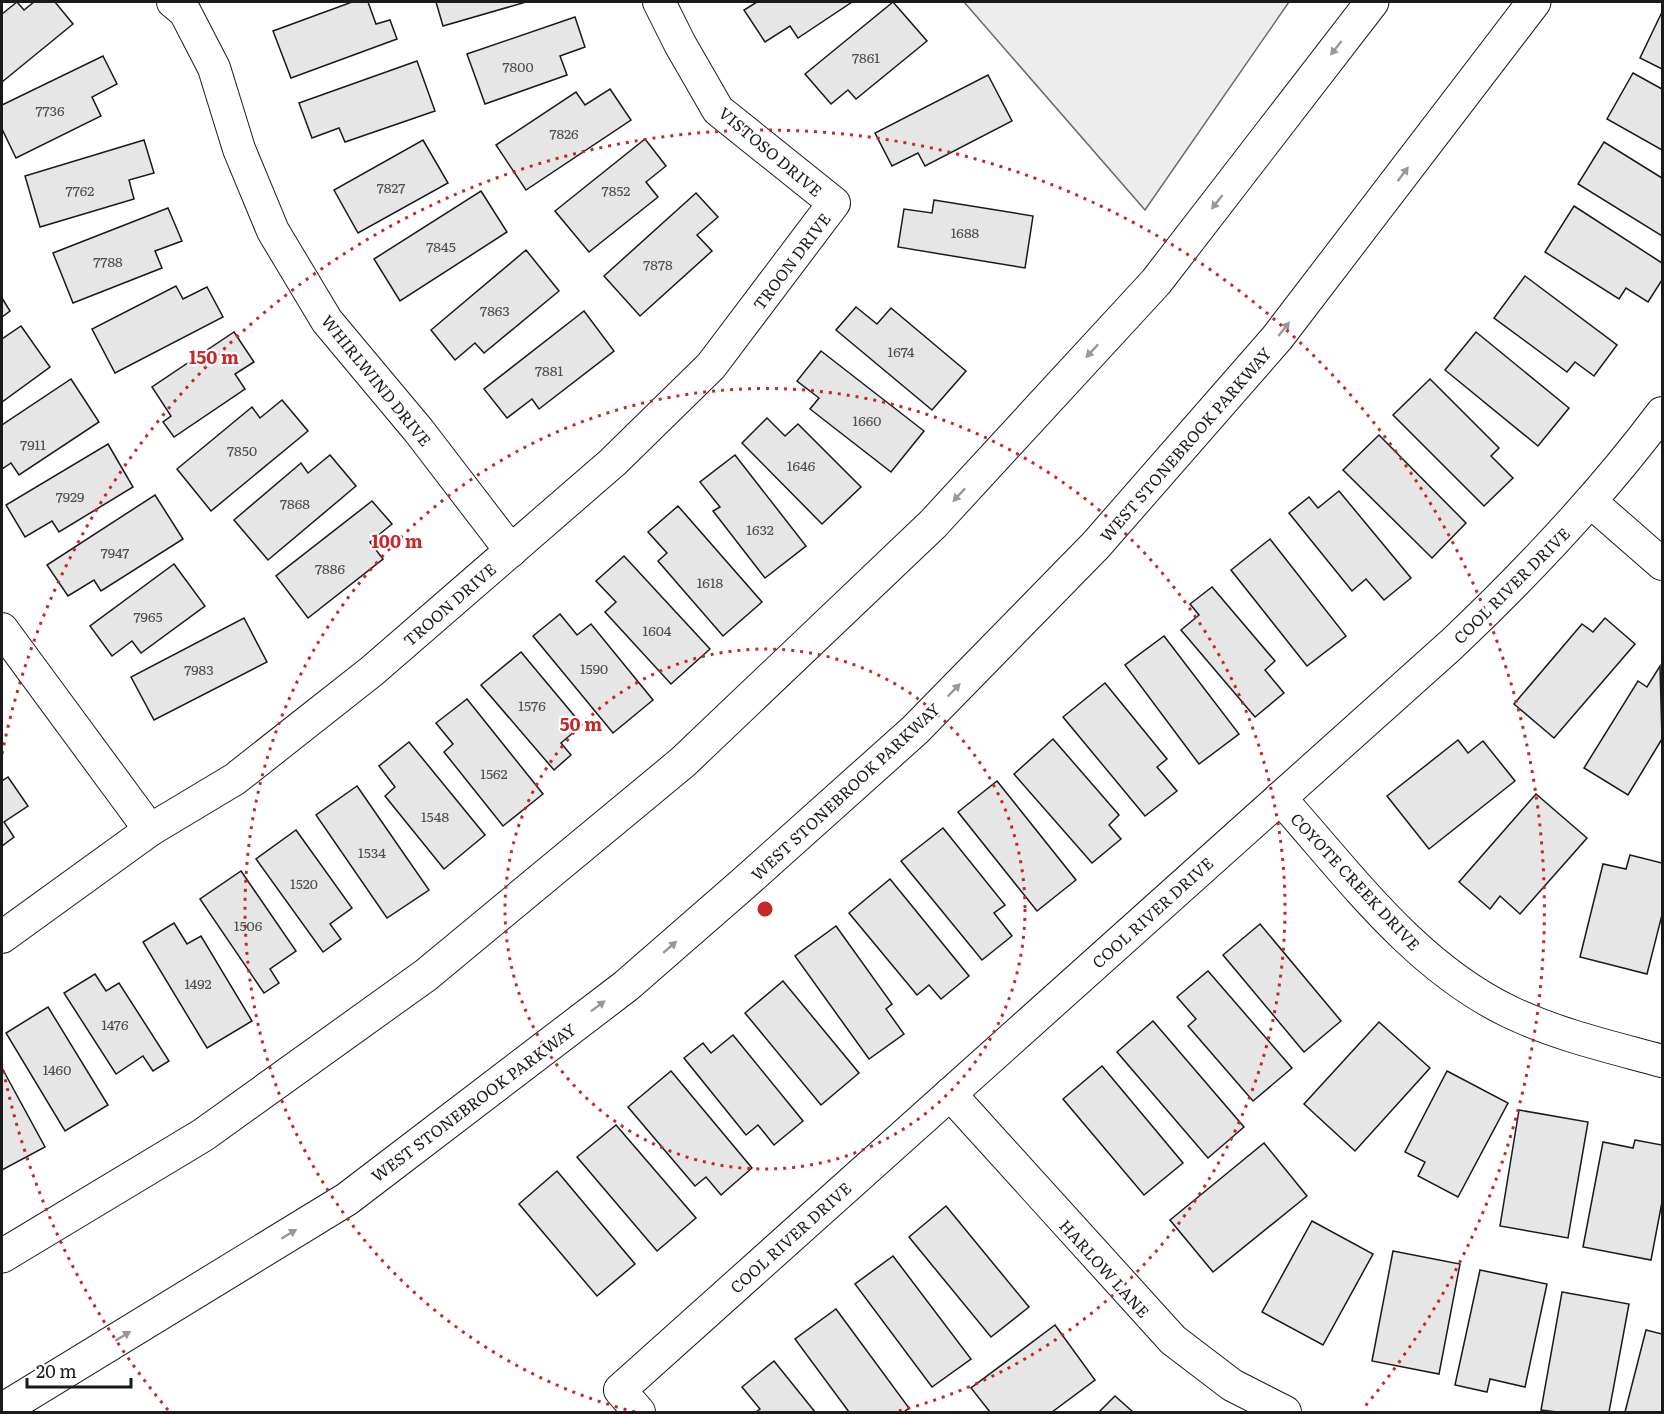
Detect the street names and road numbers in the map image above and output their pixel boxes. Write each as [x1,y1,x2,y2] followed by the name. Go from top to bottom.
[714,100,828,202] street label: VISTOSO DRIVE
[746,207,836,315] street label: TROON DRIVE
[316,309,438,451] street label: WHIRLWIND DRIVE
[1094,341,1277,547] street label: WEST STONEBROOK PARKWAY
[1447,521,1575,649] street label: COOL RIVER DRIVE
[397,557,501,651] street label: TROON DRIVE
[745,696,945,885] street label: WEST STONEBROOK PARKWAY
[1286,807,1426,955] street label: COYOTE CREEK DRIVE
[1086,851,1218,973] street label: COOL RIVER DRIVE
[366,1017,581,1187] street label: WEST STONEBROOK PARKWAY
[724,1176,856,1298] street label: COOL RIVER DRIVE
[1054,1214,1156,1322] street label: HARLOW LANE

